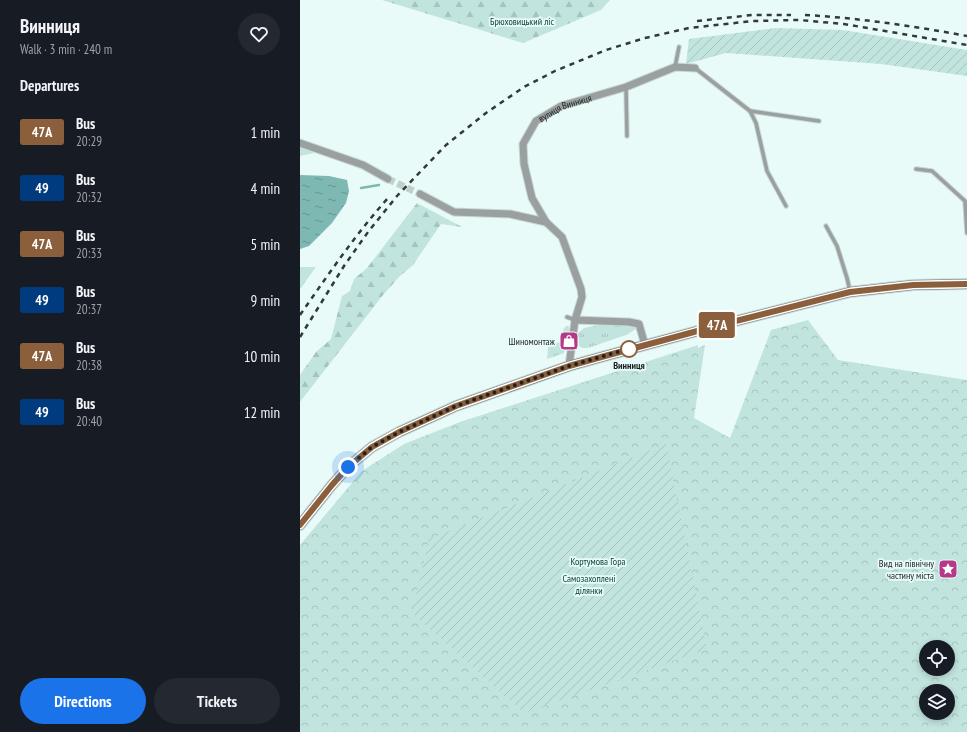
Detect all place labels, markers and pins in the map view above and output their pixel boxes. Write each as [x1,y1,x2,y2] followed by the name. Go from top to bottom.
[558,330,580,352] shop icon: Шиномонтаж
[509,335,556,348] place label: Шиномонтаж
[620,340,638,358] marker: Винниця
[613,359,645,372] place label: Винниця
[879,557,934,582] place label: Вид на північну частину міста
[937,558,959,580] place icon: Вид на північну частину міста

